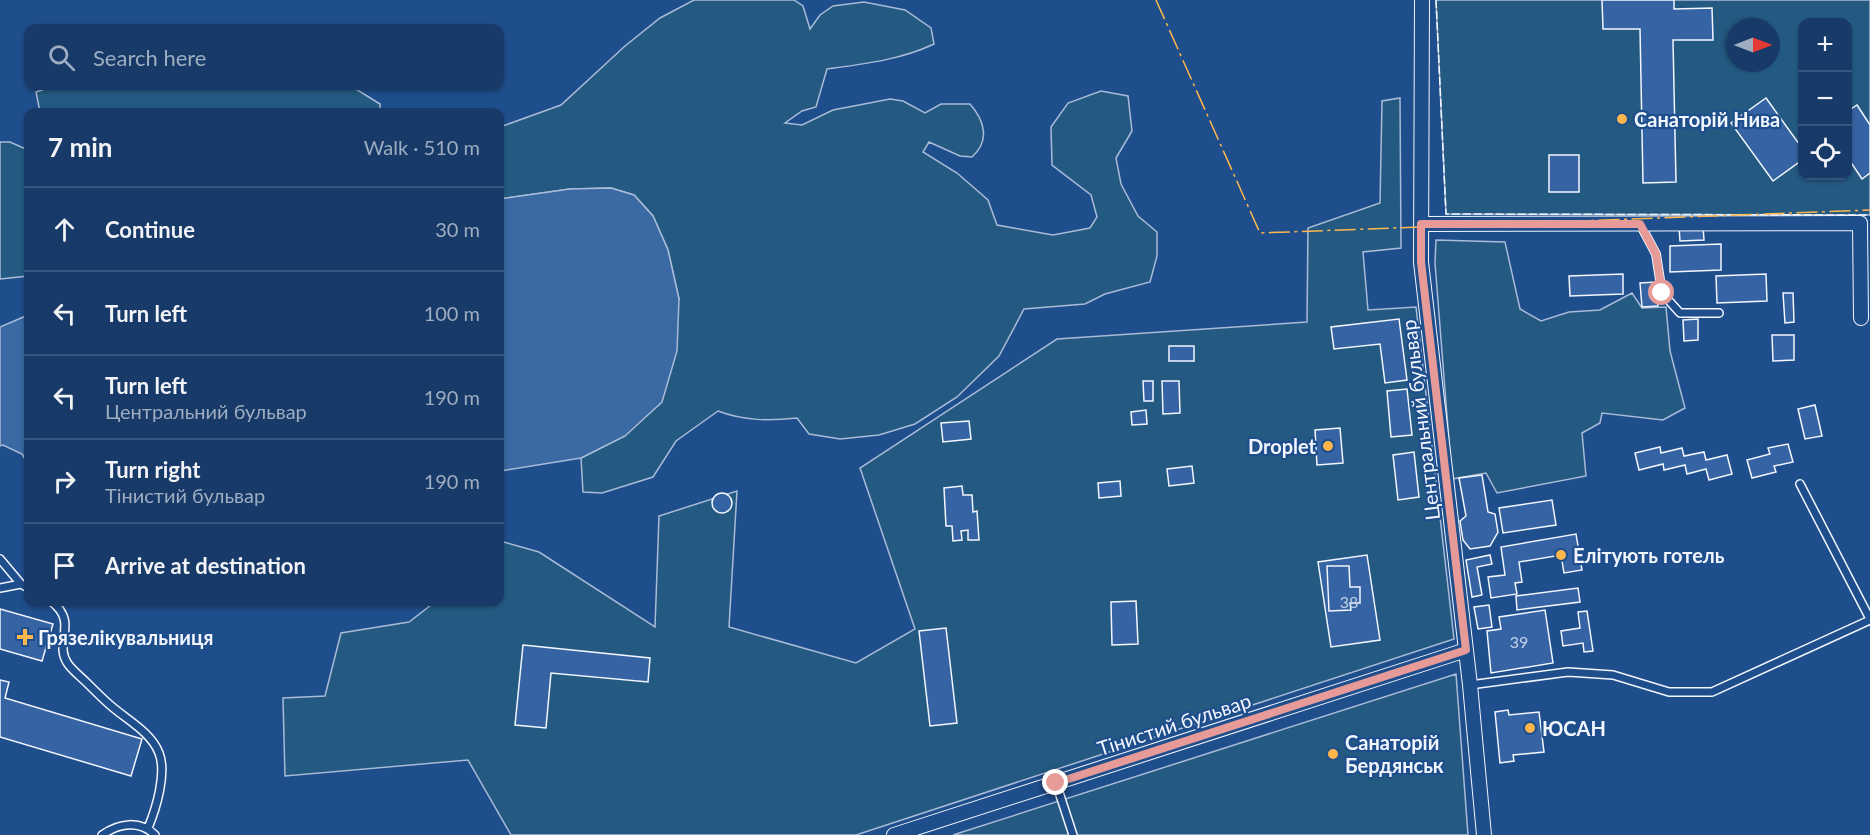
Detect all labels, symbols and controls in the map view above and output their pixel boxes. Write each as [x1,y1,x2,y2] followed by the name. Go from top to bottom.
[1726,18,1780,72] north arrow
[1798,18,1852,180] map controls
[1798,18,1852,72] button: +
[24,24,504,90] search box
[45,41,78,74] icon: search
[93,44,206,71] text: Search here
[1798,72,1852,126] button: −
[1634,107,1780,131] place label: Санаторій Нива
[1615,112,1629,126] marker: Санаторій Нива
[1798,126,1852,180] button: locate
[48,131,112,163] text: 7 min
[364,135,480,159] text: Walk · 510 m
[48,213,81,246] icon: ahead
[105,216,195,243] text: Continue
[435,217,480,241] text: 30 m
[1648,279,1674,305] route start
[48,297,81,330] icon: left
[105,300,187,327] text: Turn left
[424,301,480,325] text: 100 m
[1396,318,1444,522] street label: Центральний бульвар
[105,372,187,399] text: Turn left
[48,381,81,414] icon: left
[424,385,480,409] text: 190 m
[105,399,307,423] text: Центральний бульвар
[1248,434,1317,458] place label: Droplet
[1321,439,1335,453] marker: Droplet
[105,456,200,483] text: Turn right
[48,465,81,498] icon: right
[424,469,480,493] text: 190 m
[105,483,265,507] text: Тінистий бульвар
[1573,543,1725,567] place label: Елітують готель
[1554,548,1568,562] marker: Елітують готель
[48,549,81,582] icon: arrive
[105,552,306,579] text: Arrive at destination
[1340,592,1358,611] house number: 38
[38,625,214,649] place label: Грязелікувальниця
[16,628,34,646] marker: Грязелікувальниця
[1510,632,1528,651] house number: 39
[1094,688,1254,760] street label: Тінистий бульвар
[1542,716,1606,740] place label: ЮСАН
[1523,721,1537,735] marker: ЮСАН
[1345,730,1444,777] place label: Санаторій Бердянськ
[1326,747,1340,761] marker: Санаторій Бердянськ
[1042,769,1068,795] route end

